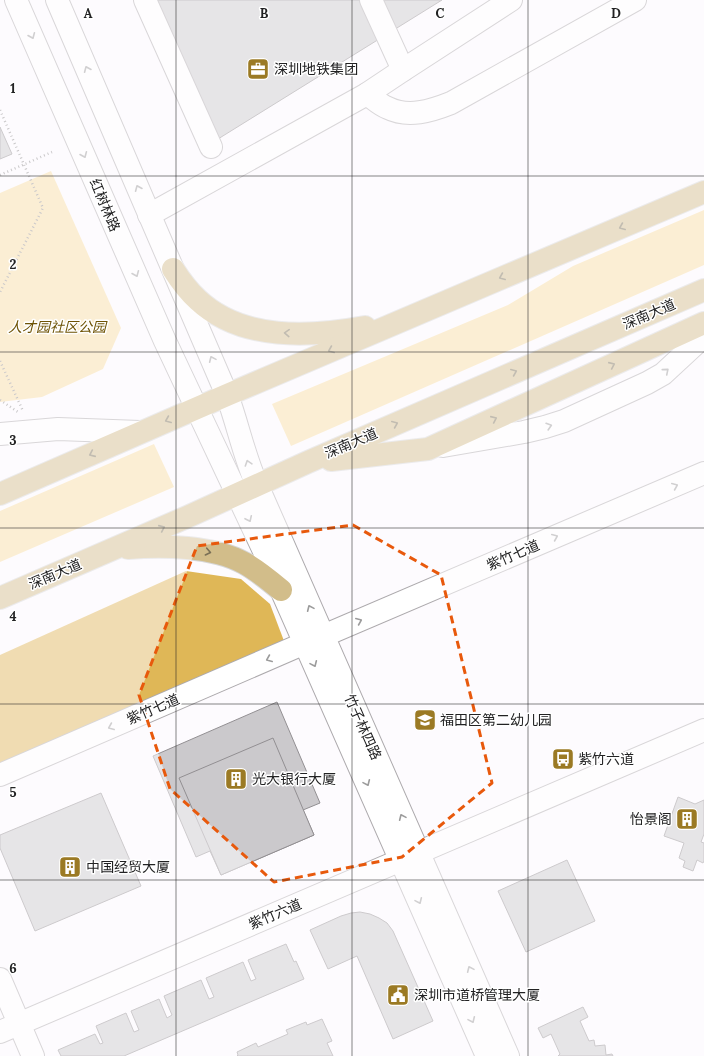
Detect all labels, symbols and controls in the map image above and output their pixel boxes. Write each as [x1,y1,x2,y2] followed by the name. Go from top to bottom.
[84,5,93,22] text: A
[260,5,269,22] text: B
[436,5,445,22] text: C
[611,5,621,22] text: D
[27,31,35,39] one-way arrow
[245,56,271,82] office icon: 深圳地铁集团
[274,60,358,78] place label: 深圳地铁集团
[83,65,91,72] one-way arrow
[10,80,16,97] text: 1
[79,151,87,158] one-way arrow
[86,176,124,234] street label: 红树林路
[135,185,143,193] one-way arrow
[619,222,626,230] one-way arrow
[10,256,17,273] text: 2
[131,271,139,278] one-way arrow
[499,273,506,281] one-way arrow
[620,295,678,333] street label: 深南大道
[8,318,108,336] park label: 人才园社区公园
[284,329,290,337] one-way arrow
[328,345,336,353] one-way arrow
[209,356,217,363] one-way arrow
[608,362,615,370] one-way arrow
[661,368,669,375] one-way arrow
[511,369,518,377] one-way arrow
[165,415,173,423] one-way arrow
[489,416,497,424] one-way arrow
[391,421,398,429] one-way arrow
[545,422,552,431] one-way arrow
[322,424,380,462] street label: 深南大道
[9,432,17,449] text: 3
[89,449,96,457] one-way arrow
[244,460,253,467] one-way arrow
[671,482,678,490] one-way arrow
[244,515,252,522] one-way arrow
[157,525,165,533] one-way arrow
[552,533,559,541] one-way arrow
[484,536,542,574] street label: 紫竹七道
[205,547,211,555] one-way arrow
[26,555,84,593] street label: 深南大道
[307,605,315,612] one-way arrow
[9,608,17,625] text: 4
[354,618,362,626] one-way arrow
[266,654,274,662] one-way arrow
[309,659,317,667] one-way arrow
[124,690,182,728] street label: 紫竹七道
[341,691,385,763] street label: 竹子林四路
[412,707,438,733] school or university icon: 福田区第二幼儿园
[440,711,552,729] place label: 福田区第二幼儿园
[108,722,116,730] one-way arrow
[550,746,576,772] bus stop icon: 紫竹六道
[578,750,634,768] place label: 紫竹六道
[223,766,249,792] building icon: 光大银行大厦
[252,770,336,788] place label: 光大银行大厦
[362,779,370,786] one-way arrow
[9,784,17,801] text: 5
[674,806,700,832] building icon: 怡景阁
[630,810,672,828] place label: 怡景阁
[399,813,407,820] one-way arrow
[57,854,83,880] building icon: 中国经贸大厦
[86,858,170,876] place label: 中国经贸大厦
[246,895,304,933] street label: 紫竹六道
[414,897,422,905] one-way arrow
[9,960,17,977] text: 6
[466,966,474,973] one-way arrow
[385,982,411,1008] public building icon: 深圳市道桥管理大厦
[414,986,540,1004] place label: 深圳市道桥管理大厦
[467,1017,475,1024] one-way arrow

